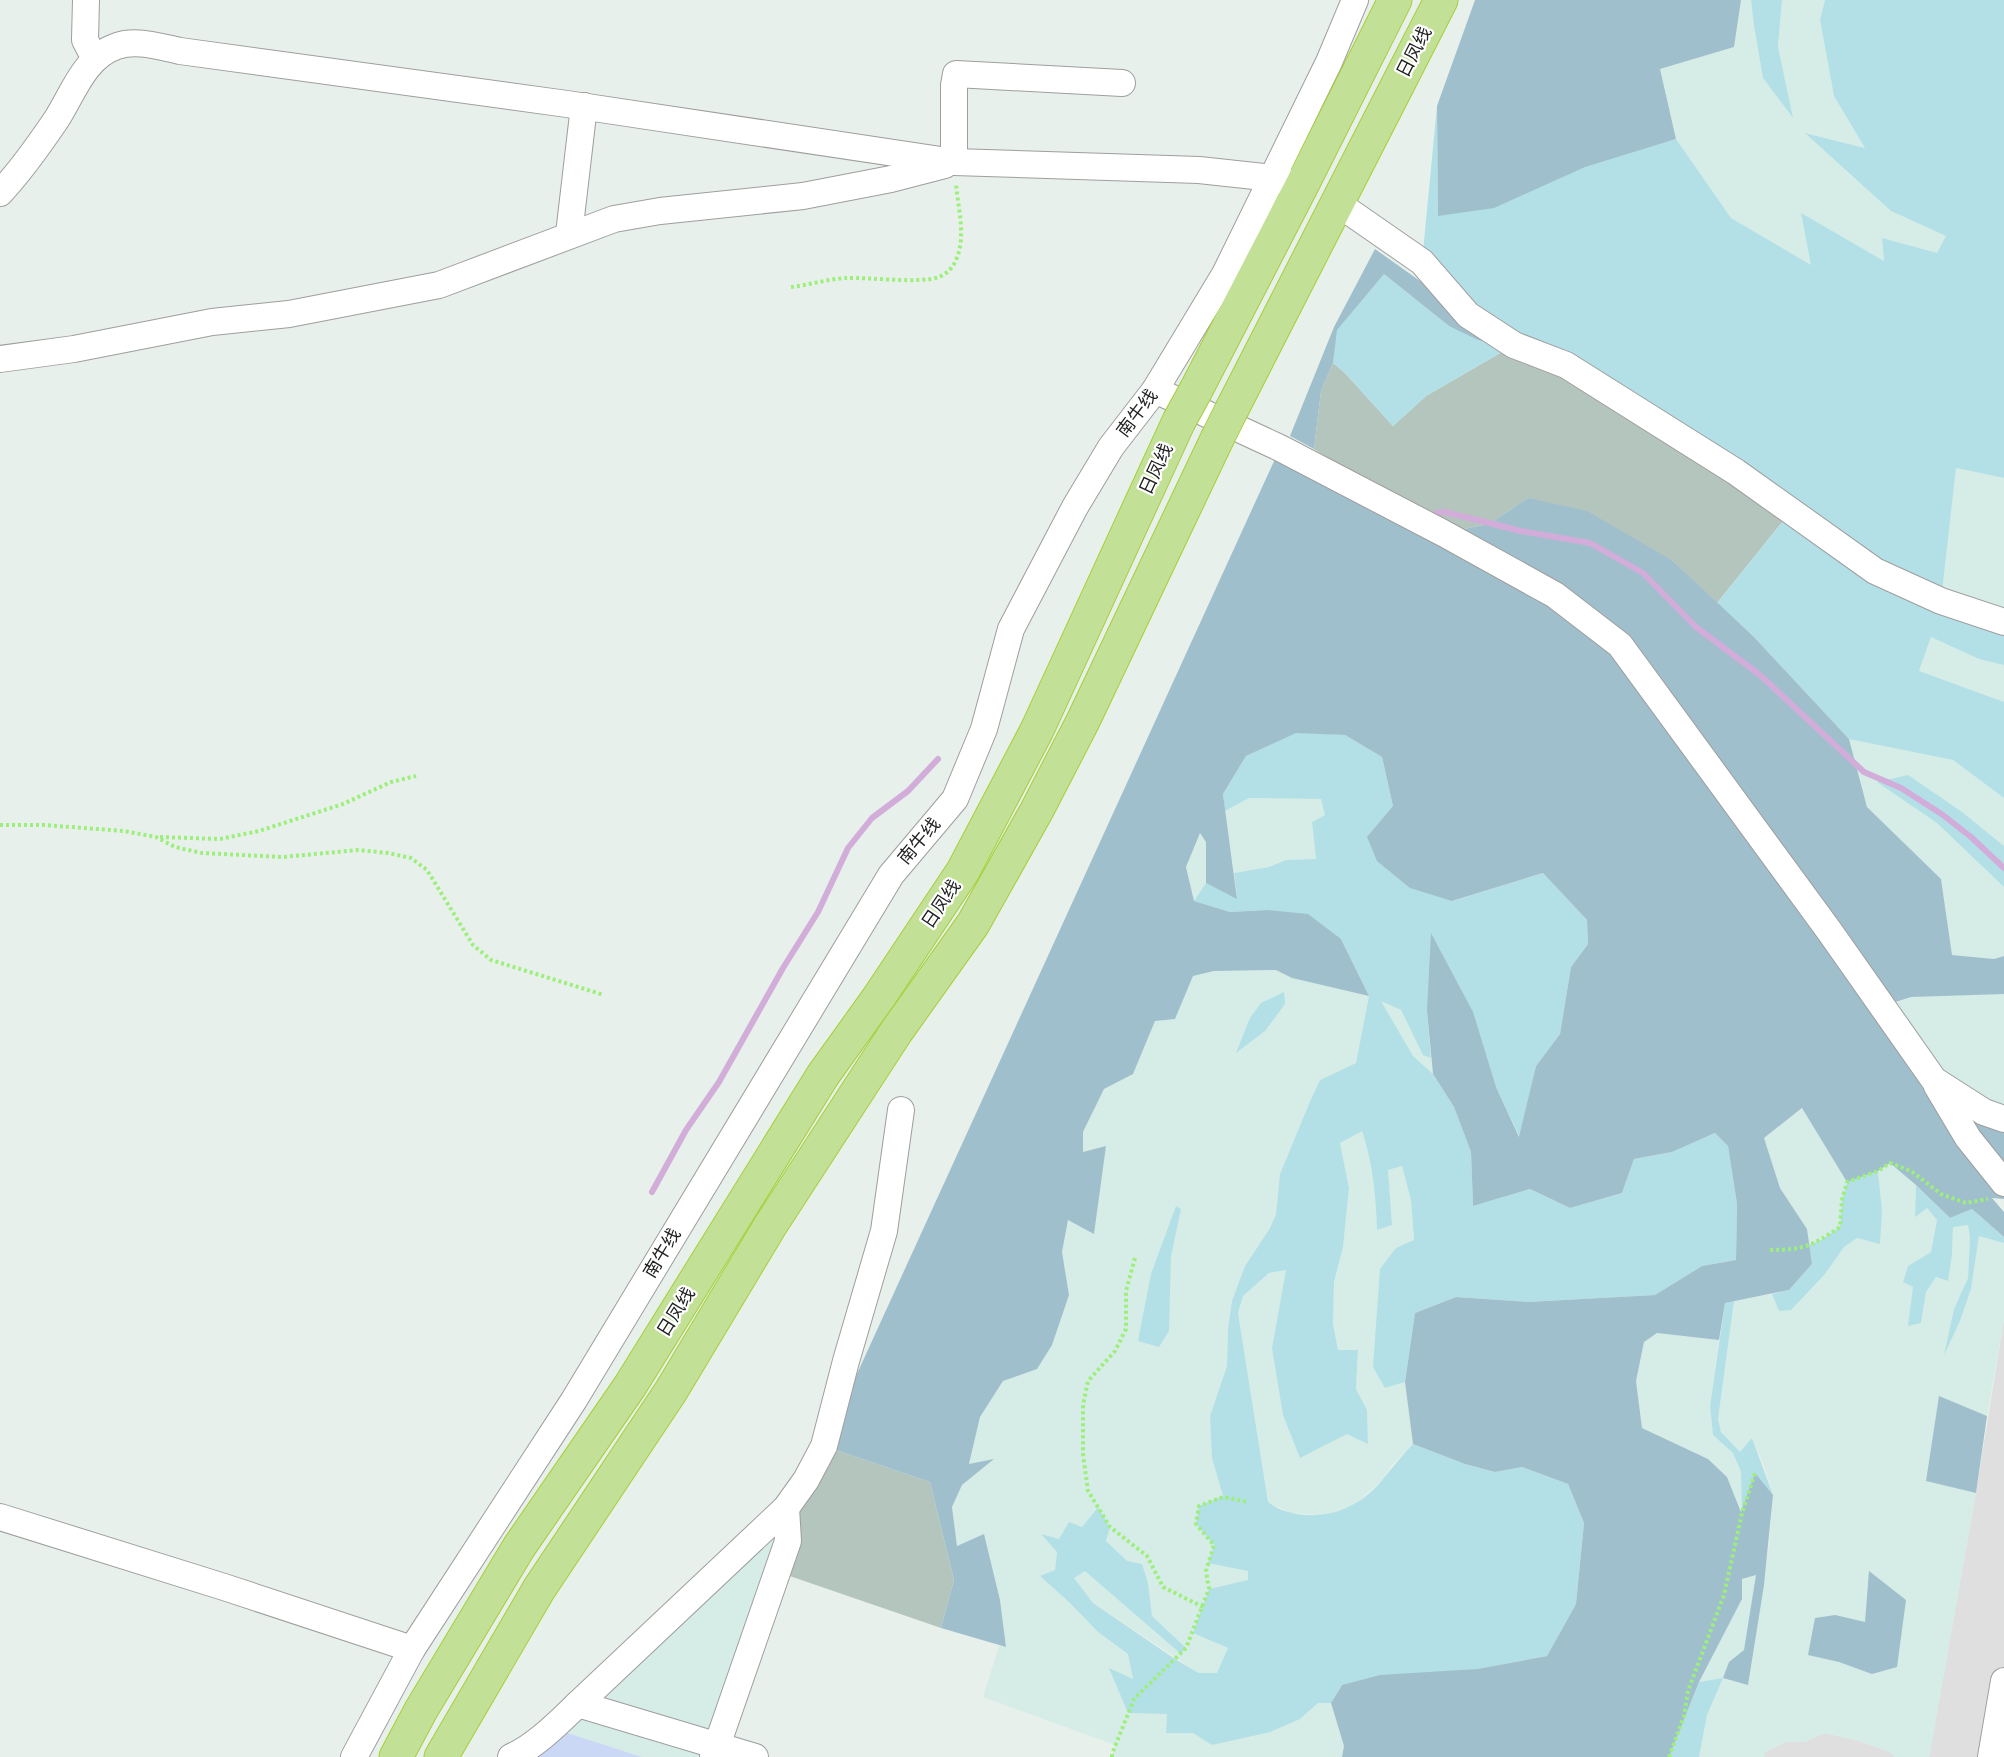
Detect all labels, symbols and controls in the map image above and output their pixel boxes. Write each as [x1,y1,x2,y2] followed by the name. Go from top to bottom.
[1391,22,1437,82] street label: 日凤线
[1111,384,1163,442] street label: 南牛线
[1134,439,1178,499] street label: 日凤线
[892,813,946,869] street label: 南牛线
[916,875,966,933] street label: 日凤线
[638,1224,686,1282] street label: 南牛线
[652,1283,700,1341] street label: 日凤线

